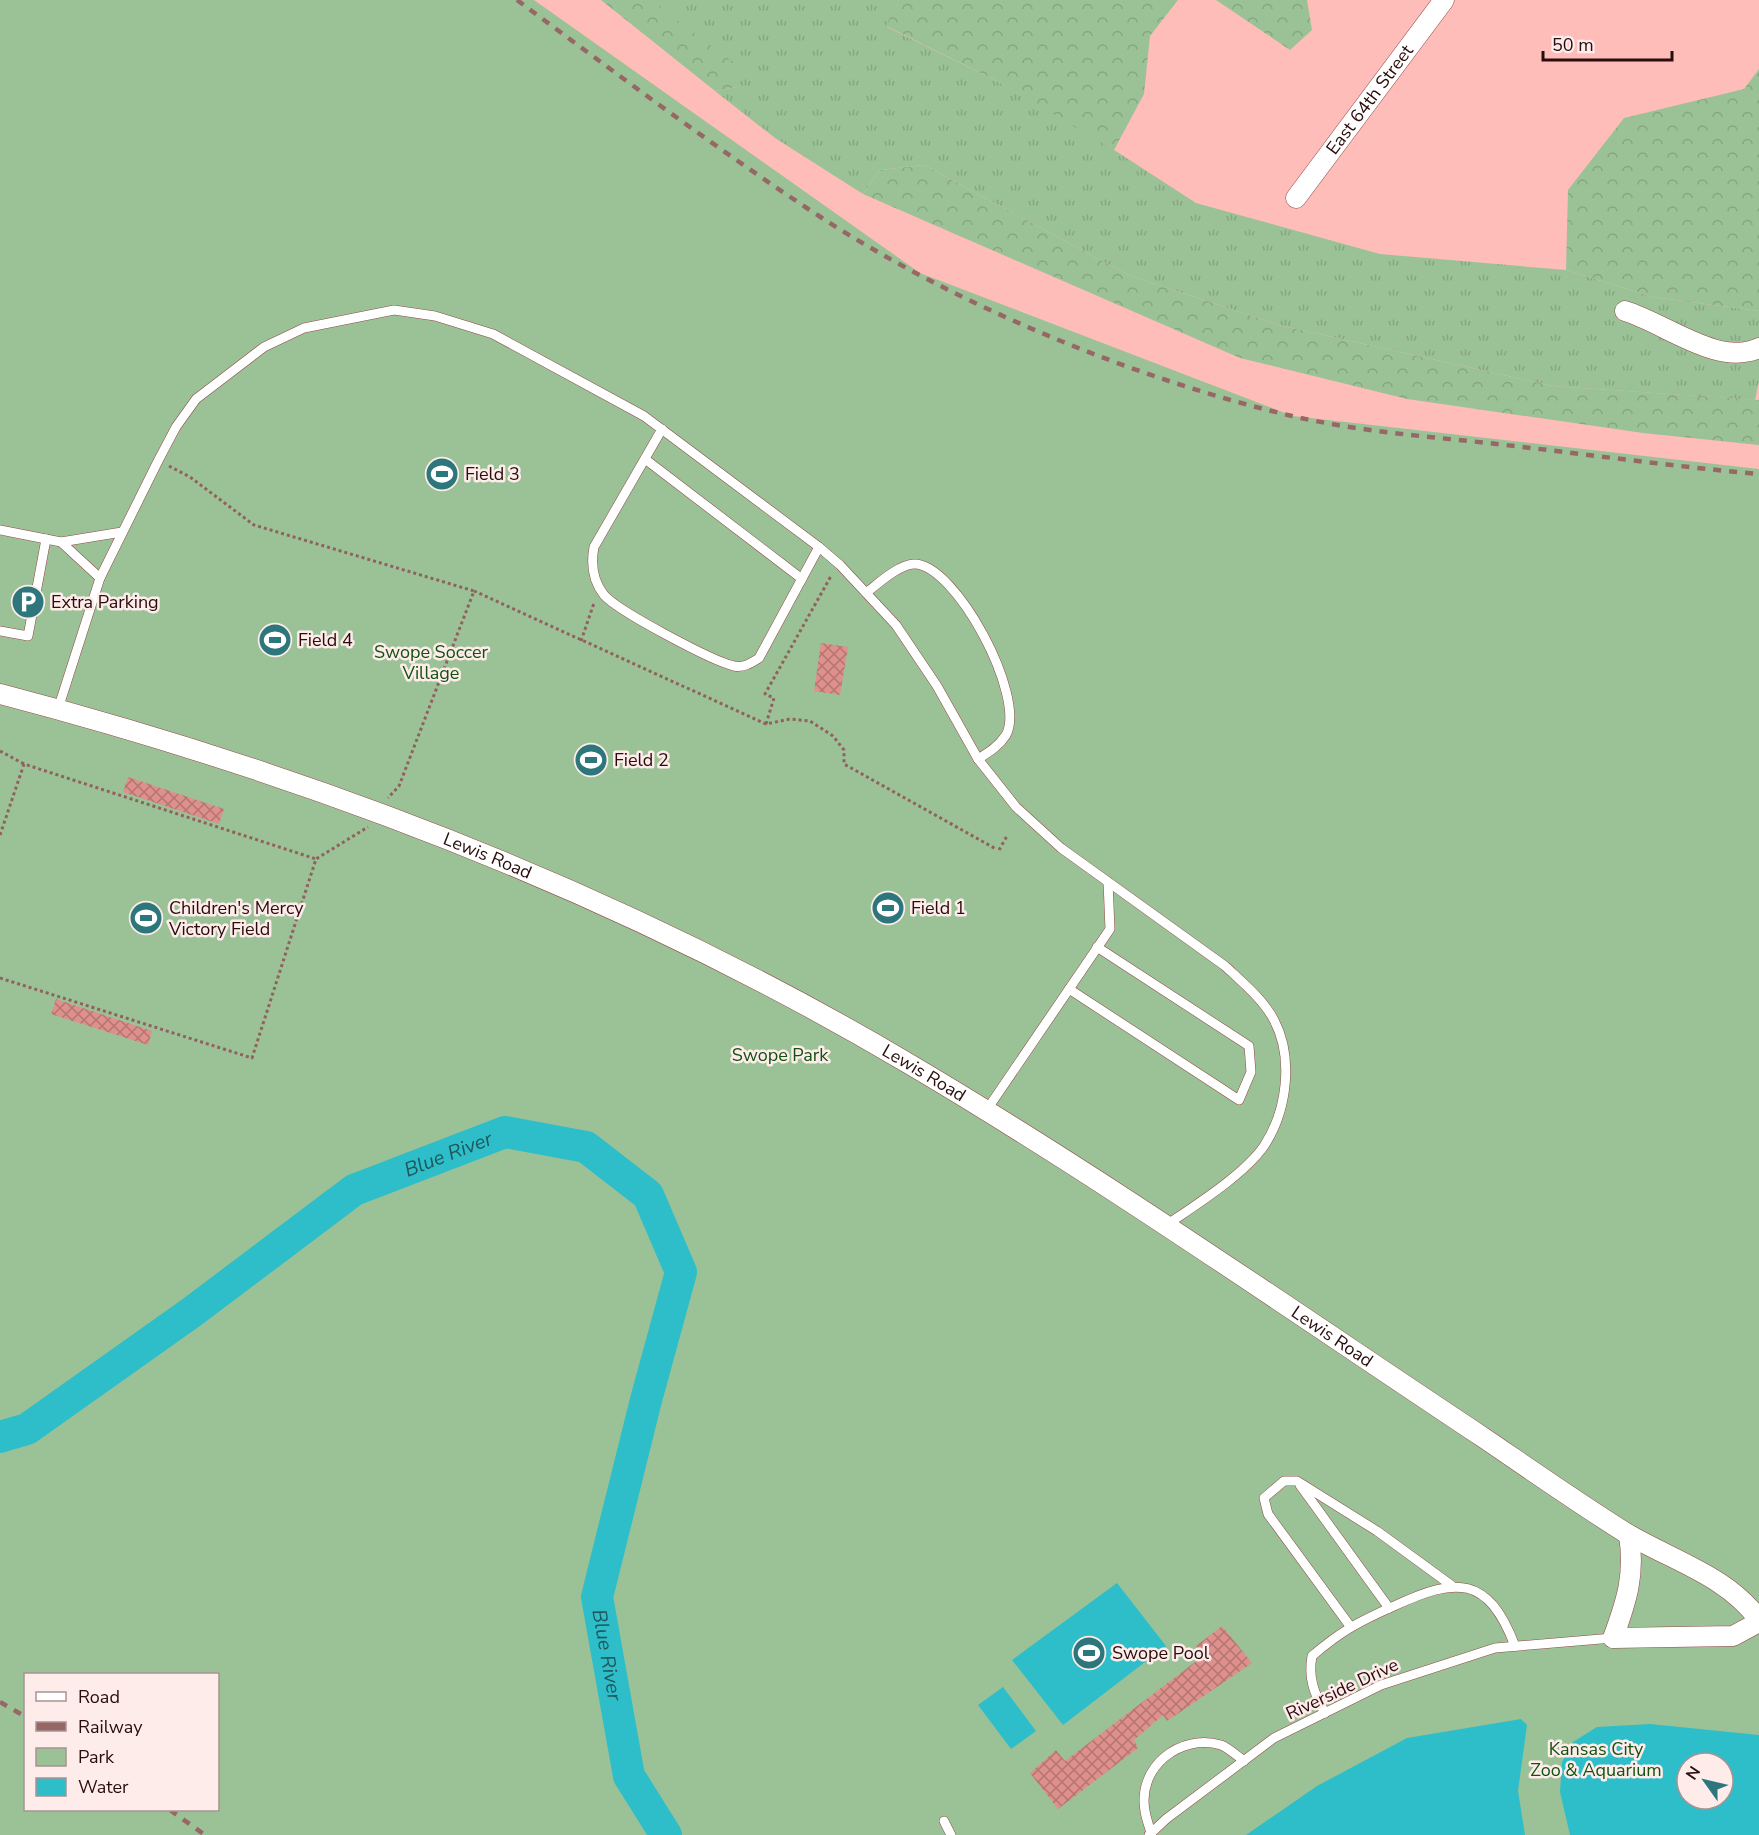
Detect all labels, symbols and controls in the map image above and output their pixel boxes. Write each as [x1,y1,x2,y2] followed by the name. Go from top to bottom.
[1543,24,1672,62] scale bar
[1552,33,1594,57] text: 50 m
[1321,39,1419,159] street label: East 64th Street
[424,456,460,492] sports icon: Field 3
[465,462,520,486] place label: Field 3
[10,584,46,620] parking icon: Extra Parking
[51,590,159,614] place label: Extra Parking
[257,622,293,658] sports icon: Field 4
[298,628,353,652] place label: Field 4
[374,640,489,685] park label: Swope Soccer Village
[573,742,609,778] sports icon: Field 2
[614,748,669,772] place label: Field 2
[440,827,536,885] street label: Lewis Road
[870,890,906,926] sports icon: Field 1
[168,896,304,941] place label: Children's Mercy Victory Field
[911,896,966,920] place label: Field 1
[128,900,164,936] sports icon: Children's Mercy Victory Field
[878,1039,970,1107] street label: Lewis Road
[732,1043,829,1067] park label: Swope Park
[400,1125,497,1184] water label: Blue River
[1287,1300,1378,1372] street label: Lewis Road
[585,1607,628,1704] water label: Blue River
[1071,1635,1107,1671] sports icon: Swope Pool
[1112,1641,1210,1665] place label: Swope Pool
[1282,1652,1402,1726] street label: Riverside Drive
[24,1673,219,1811] legend
[78,1685,120,1709] text: Road
[78,1715,143,1739] text: Railway
[1530,1737,1662,1782] park label: Kansas City Zoo & Aquarium
[78,1745,115,1769] text: Park
[1675,1751,1735,1811] north arrow
[1681,1762,1706,1784] text: N
[78,1775,129,1799] text: Water

